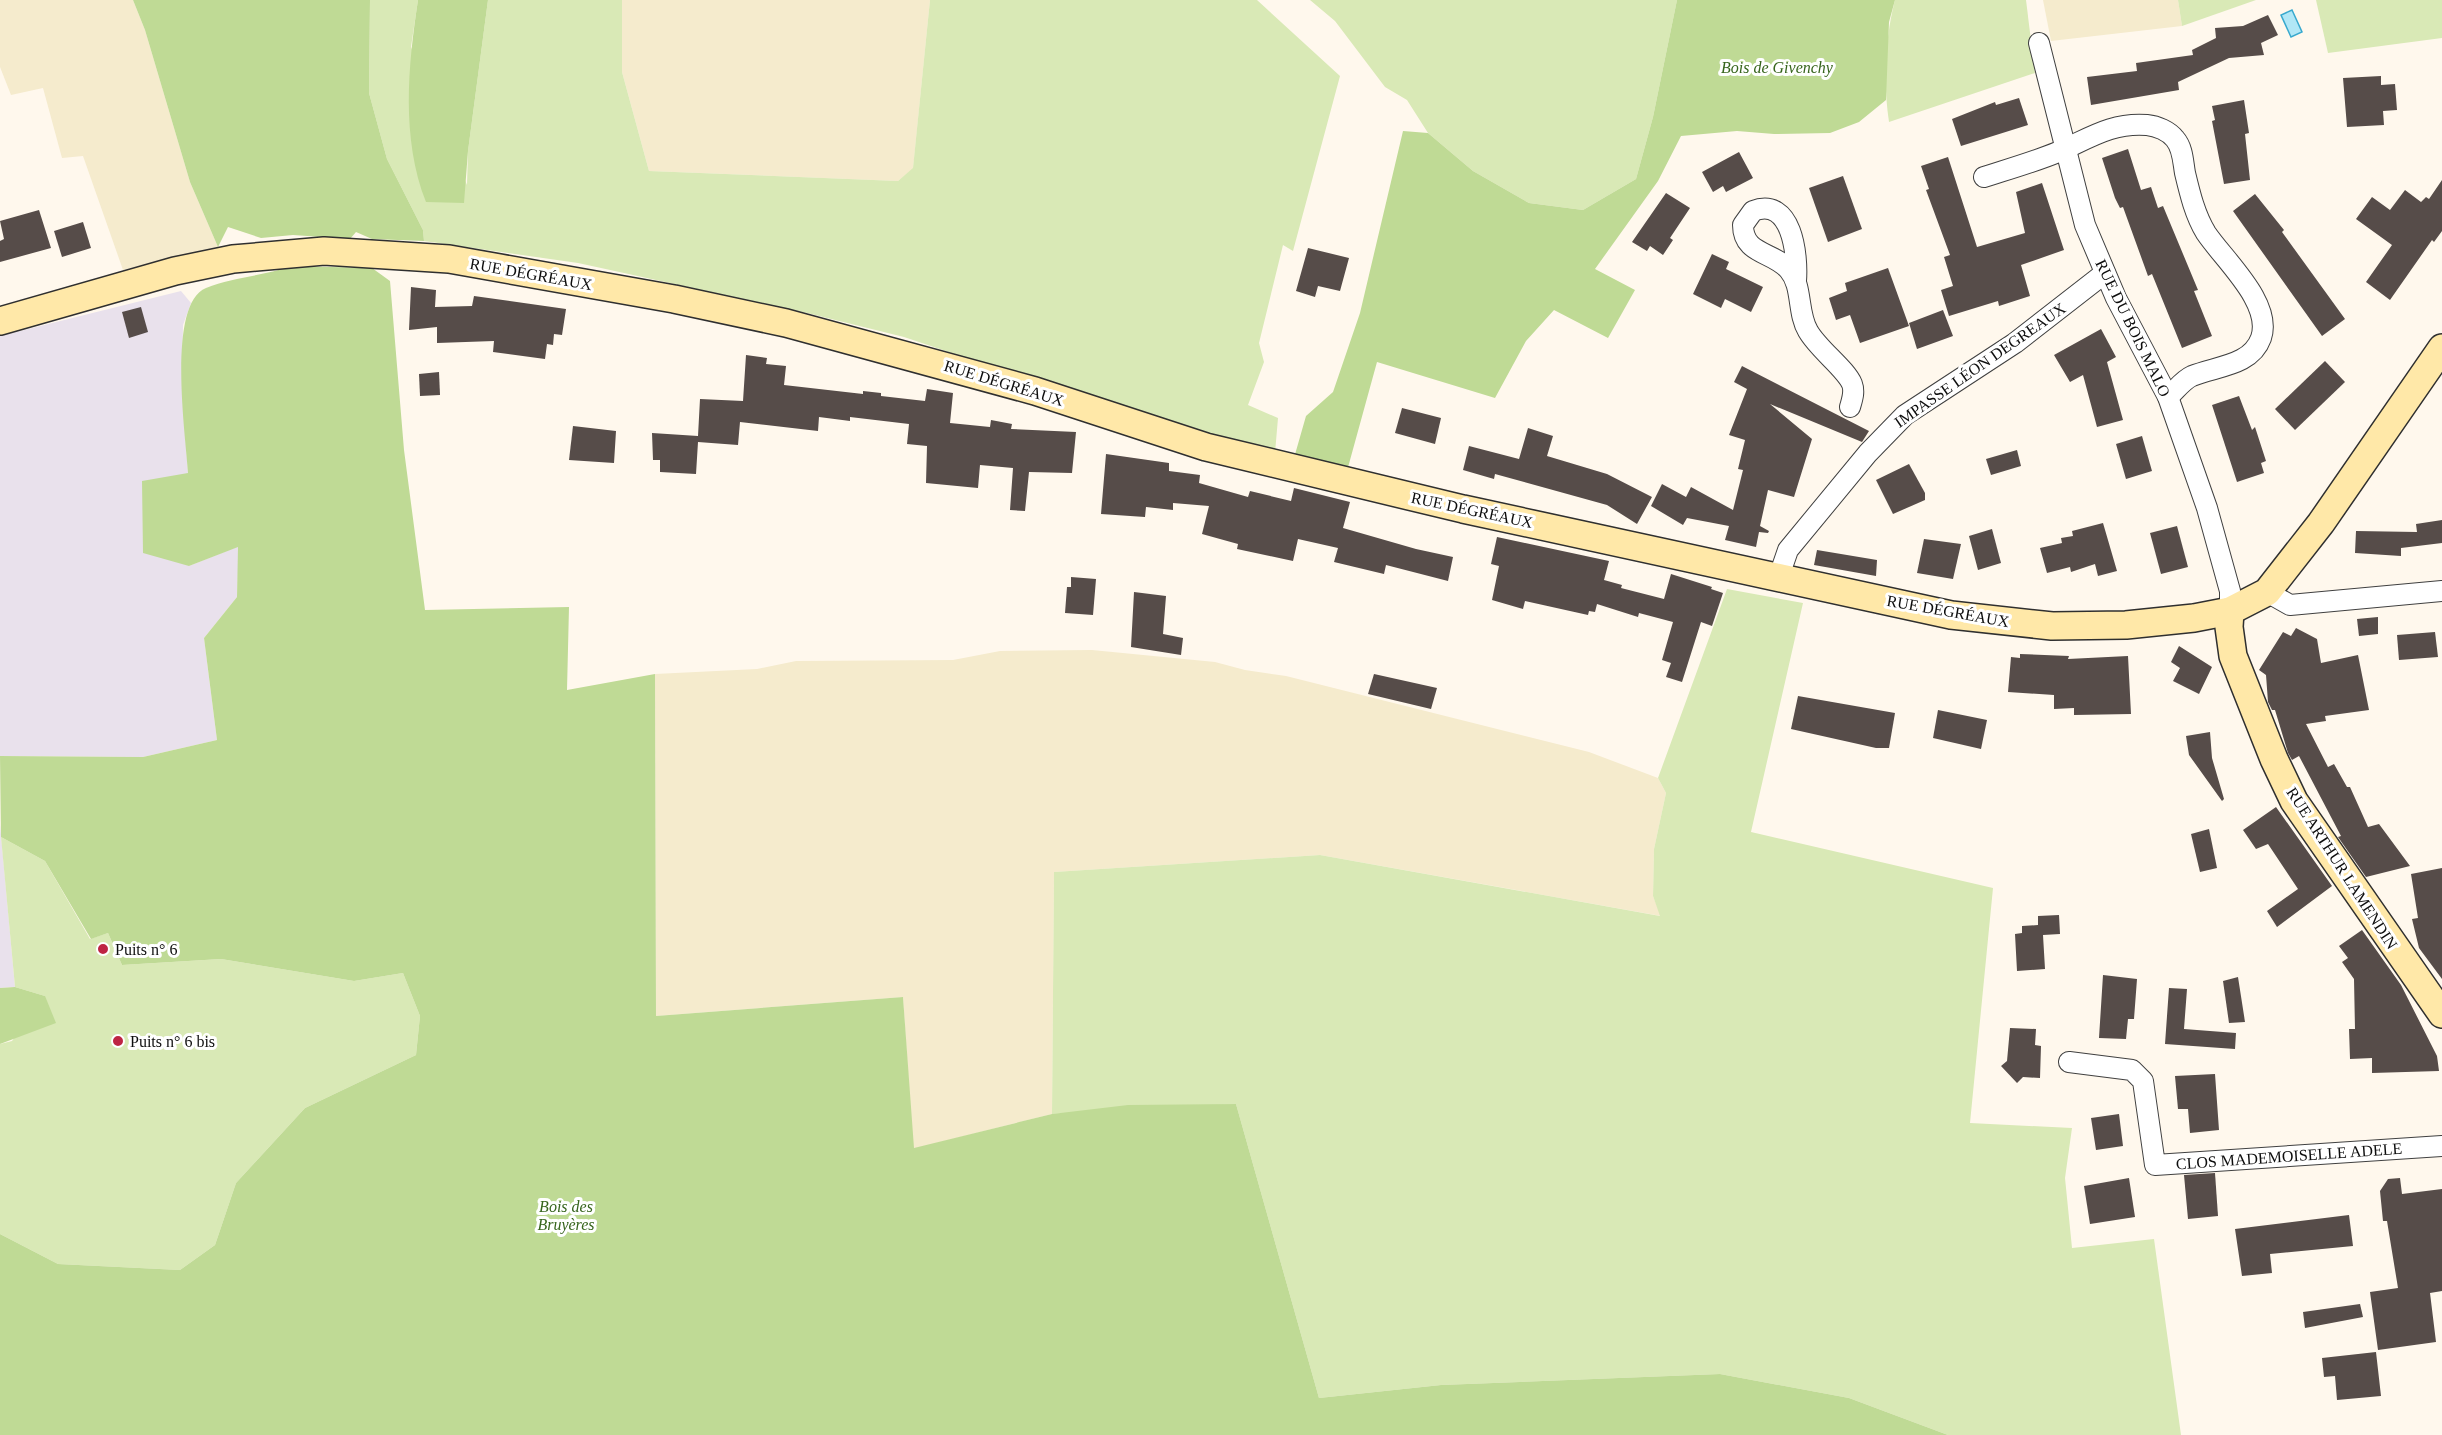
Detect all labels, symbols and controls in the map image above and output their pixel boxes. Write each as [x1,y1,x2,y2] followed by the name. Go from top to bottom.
[1721,59,1834,77] park label: Bois de Givenchy
[468,254,594,293] street label: RUE DÉGRÉAUX
[2092,257,2174,399] street label: RUE DU BOIS MALO
[1891,298,2069,431] street label: IMPASSE LÉON DEGREAUX
[942,356,1066,409] street label: RUE DÉGRÉAUX
[1410,488,1535,531] street label: RUE DÉGRÉAUX
[1885,591,2011,630] street label: RUE DÉGRÉAUX
[2283,784,2401,952] street label: RUE ARTHUR LAMENDIN
[115,941,177,958] place label: Puits n° 6
[96,942,110,956] marker: Puits n° 6
[130,1033,215,1050] place label: Puits n° 6 bis
[111,1034,125,1048] marker: Puits n° 6 bis
[2175,1140,2403,1172] street label: CLOS MADEMOISELLE ADELE
[537,1198,595,1234] park label: Bois des Bruyères

